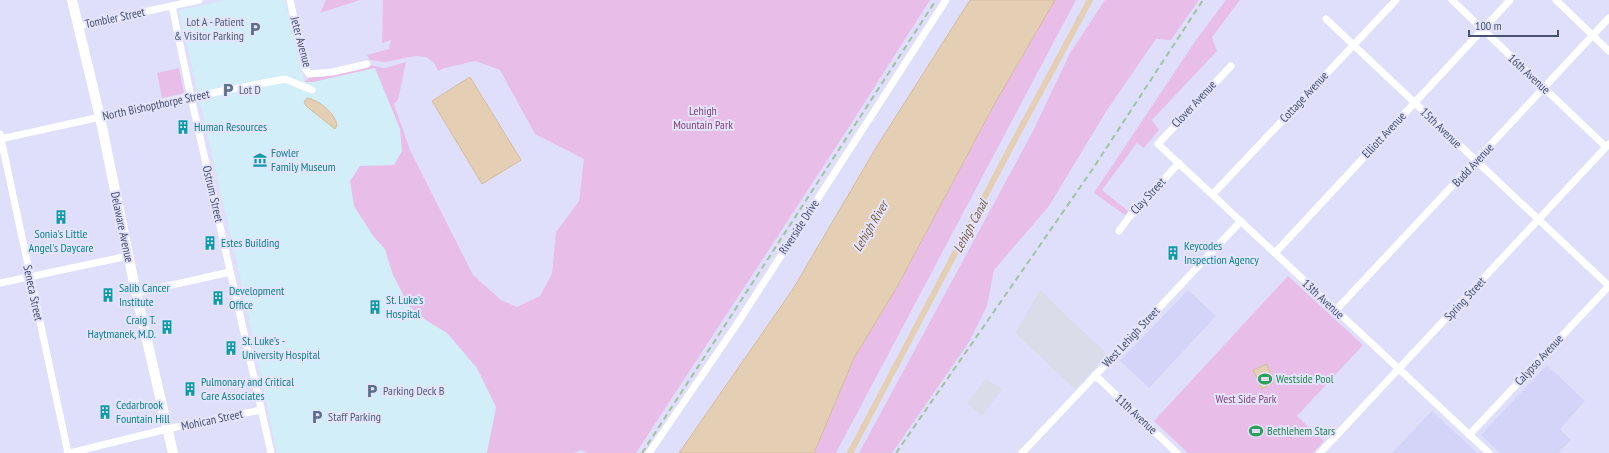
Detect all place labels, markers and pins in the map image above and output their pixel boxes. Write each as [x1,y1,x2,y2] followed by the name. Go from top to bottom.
[174,14,245,43] place label: Lot A - Patient & Visitor Parking
[247,21,263,37] parking icon: Lot A - Patient & Visitor Parking
[220,82,236,98] parking icon: Lot D
[239,82,261,97] place label: Lot D
[175,119,191,135] building icon: Human Resources
[194,119,267,134] place label: Human Resources
[271,145,336,174] place label: Fowler Family Museum
[252,152,268,168] museum icon: Fowler Family Museum
[53,209,69,225] building icon: Sonia's Little Angel's Daycare
[29,226,94,255] place label: Sonia's Little Angel's Daycare
[202,235,218,251] building icon: Estes Building
[221,235,279,250] place label: Estes Building
[1184,238,1259,267] place label: Keycodes Inspection Agency
[1165,245,1181,261] building icon: Keycodes Inspection Agency
[119,280,171,309] place label: Salib Cancer Institute
[229,283,285,312] place label: Development Office
[100,287,116,303] building icon: Salib Cancer Institute
[210,290,226,306] building icon: Development Office
[386,292,423,321] place label: St. Luke's Hospital
[367,299,383,315] building icon: St. Luke's Hospital
[88,312,156,341] place label: Craig T. Haytmanek, M.D.
[159,319,175,335] building icon: Craig T. Haytmanek, M.D.
[242,333,320,362] place label: St. Luke's - University Hospital
[223,340,239,356] building icon: St. Luke's - University Hospital
[1257,371,1273,387] sports icon: Westside Pool
[1276,371,1334,386] place label: Westside Pool
[201,374,294,403] place label: Pulmonary and Critical Care Associates
[182,381,198,397] building icon: Pulmonary and Critical Care Associates
[364,383,380,399] parking icon: Parking Deck B
[383,383,445,398] place label: Parking Deck B
[116,397,170,426] place label: Cedarbrook Fountain Hill
[97,404,113,420] building icon: Cedarbrook Fountain Hill
[309,409,325,425] parking icon: Staff Parking
[328,409,381,424] place label: Staff Parking
[1248,423,1264,439] sports icon: Bethlehem Stars
[1267,423,1335,438] place label: Bethlehem Stars

